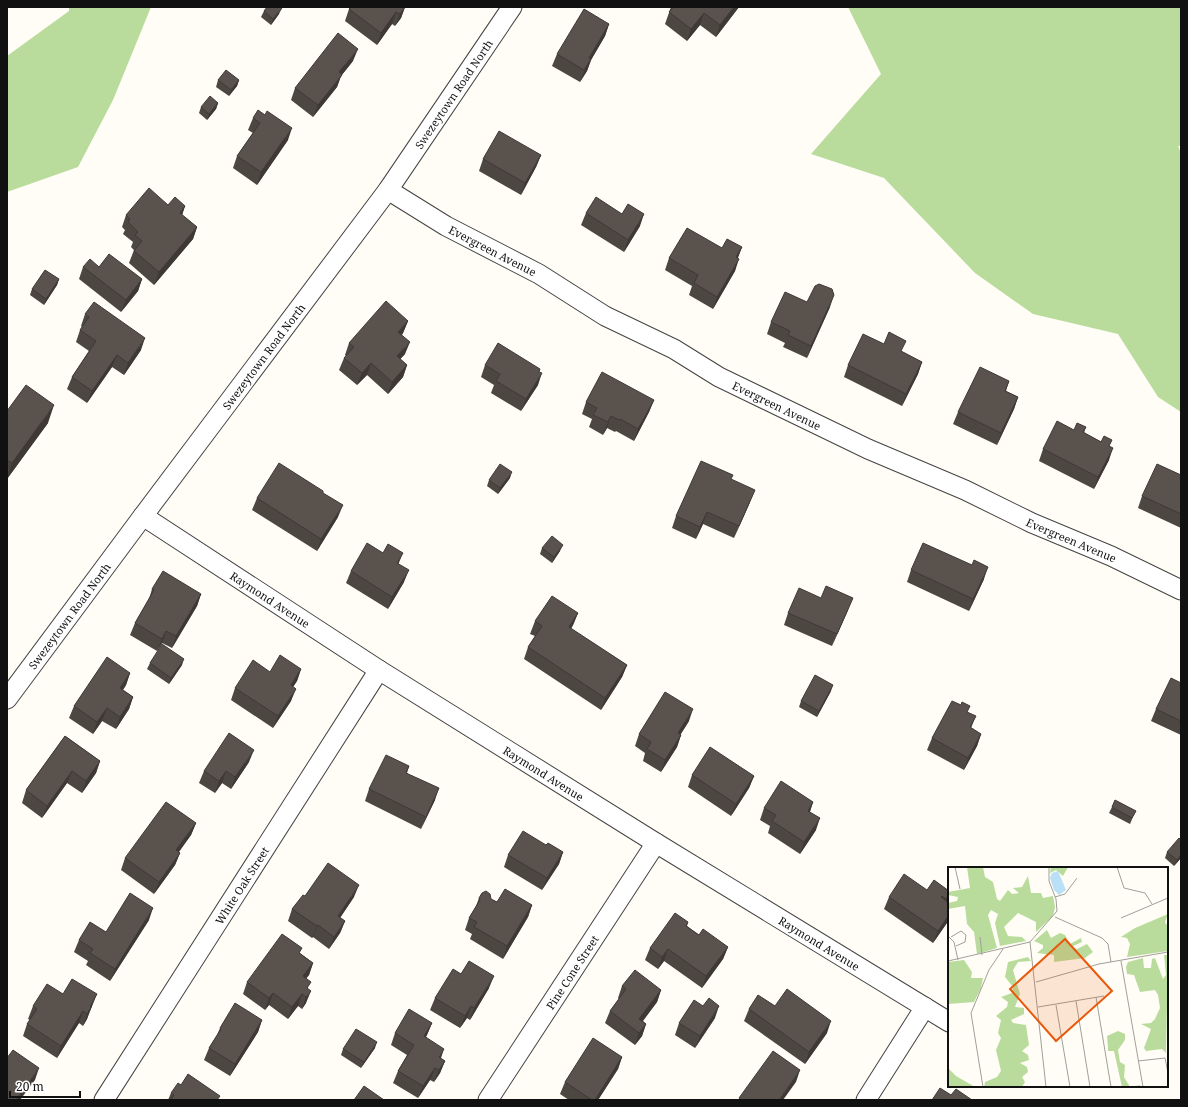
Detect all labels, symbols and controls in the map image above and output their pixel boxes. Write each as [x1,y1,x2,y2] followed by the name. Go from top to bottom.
[411,36,496,151] street label: Swezeytown Road North
[447,221,539,279] street label: Evergreen Avenue
[218,300,308,412] street label: Swezeytown Road North
[730,377,824,433] street label: Evergreen Avenue
[1024,514,1119,565] street label: Evergreen Avenue
[25,559,114,672] street label: Swezeytown Road North
[228,568,313,631] street label: Raymond Avenue
[501,742,587,804] street label: Raymond Avenue
[211,844,272,927] street label: White Oak Street
[948,867,1168,1087] inset map
[776,912,863,973] street label: Raymond Avenue
[542,932,602,1012] street label: Pine Cone Street
[10,1073,80,1099] scale bar
[16,1078,44,1095] text: 20 m

